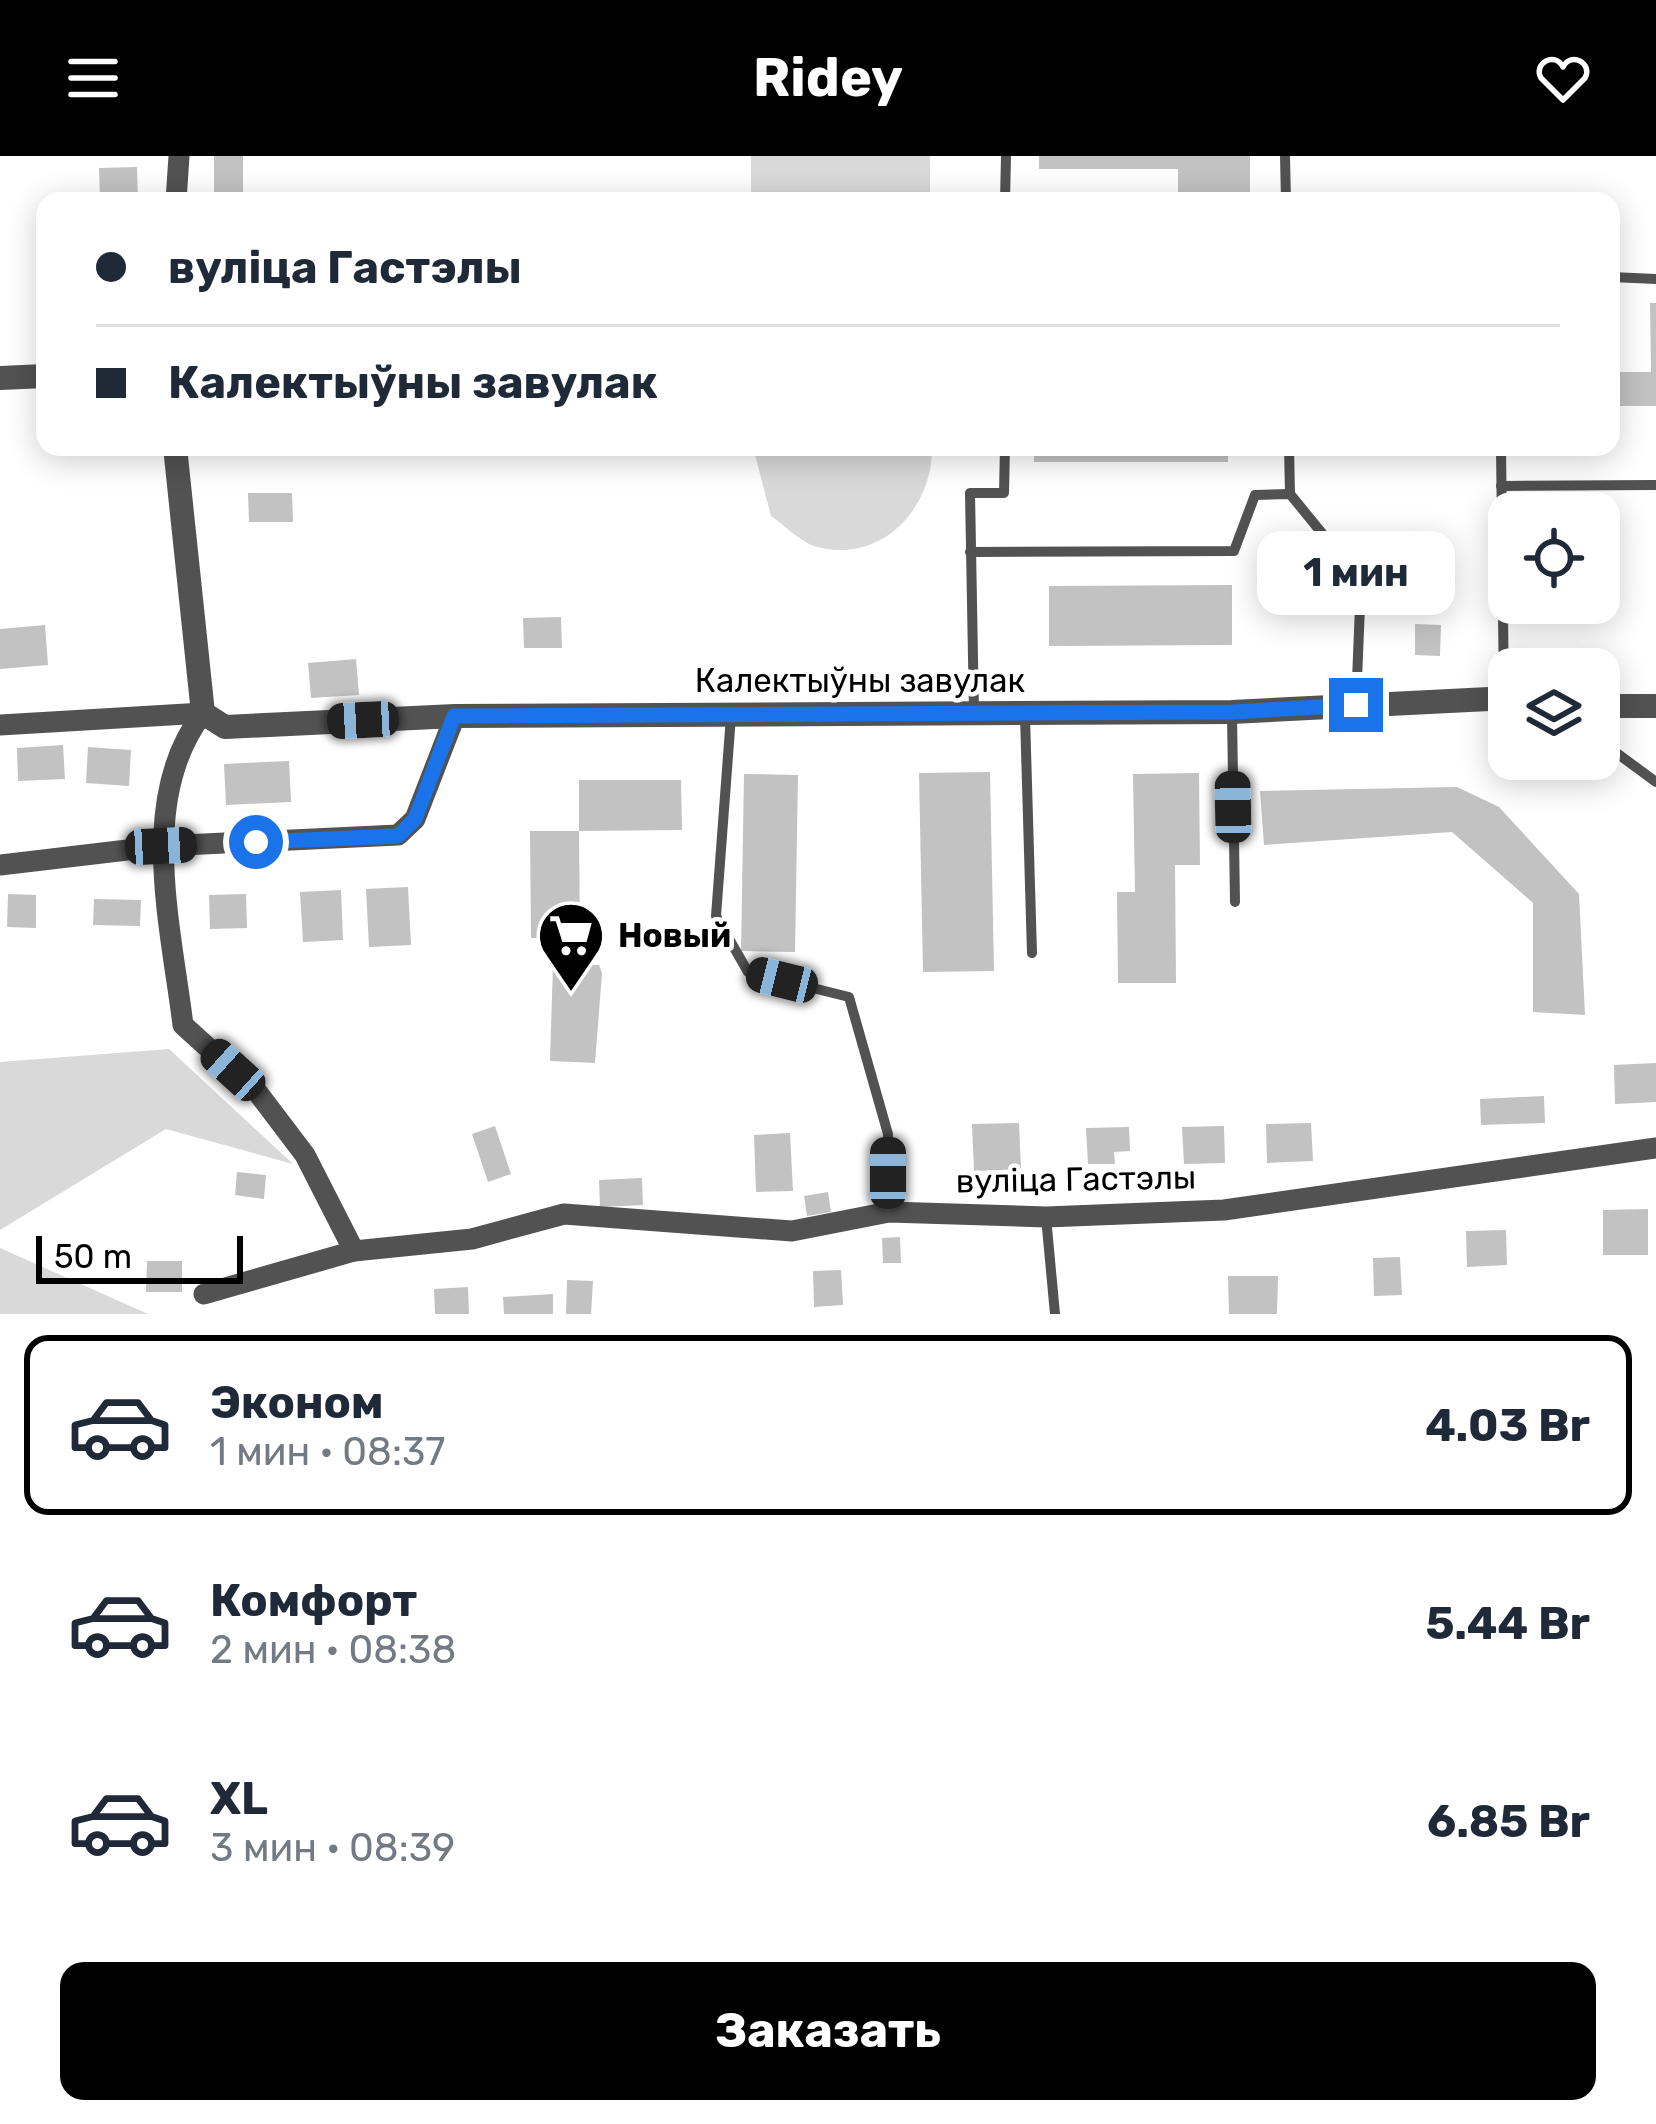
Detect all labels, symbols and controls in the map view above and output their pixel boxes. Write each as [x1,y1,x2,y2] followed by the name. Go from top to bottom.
[60,45,126,111] icon: menu
[1530,45,1596,111] icon: heart
[753,46,903,110] text: Ridey
[168,241,522,294] text: вуліца Гастэлы
[168,356,658,409] text: Калектыўны завулак
[1488,492,1620,780] map controls
[1488,492,1620,624] button: locate
[1257,531,1455,615] callout: 1 мин
[1303,550,1409,596] text: 1 мин
[1488,648,1620,780] button: layers
[695,661,1025,700] street label: Калектыўны завулак
[1329,678,1383,732] route end
[326,700,400,740] car
[1214,771,1252,843] car
[229,815,283,869] route start
[124,826,198,866] car
[536,900,606,994] supermarket icon: Новый
[618,916,731,955] place label: Новый
[743,954,821,1006] car
[194,1033,272,1107] car
[870,1137,906,1209] car
[955,1157,1197,1201] street label: вуліца Гастэлы
[36,1230,243,1283] scale bar
[54,1237,132,1276] text: 50 m
[66,1371,174,1479] icon: car
[210,1376,384,1429] text: Эконом
[1425,1399,1590,1452] text: 4.03 Br
[210,1429,445,1475] text: 1 мин · 08:37
[66,1569,174,1677] icon: car
[210,1574,417,1627] text: Комфорт
[1425,1597,1590,1650] text: 5.44 Br
[210,1627,456,1673] text: 2 мин · 08:38
[66,1767,174,1875] icon: car
[210,1772,268,1825] text: XL
[1427,1795,1590,1848] text: 6.85 Br
[210,1825,455,1871] text: 3 мин · 08:39
[60,1962,1596,2100] button: Заказать

